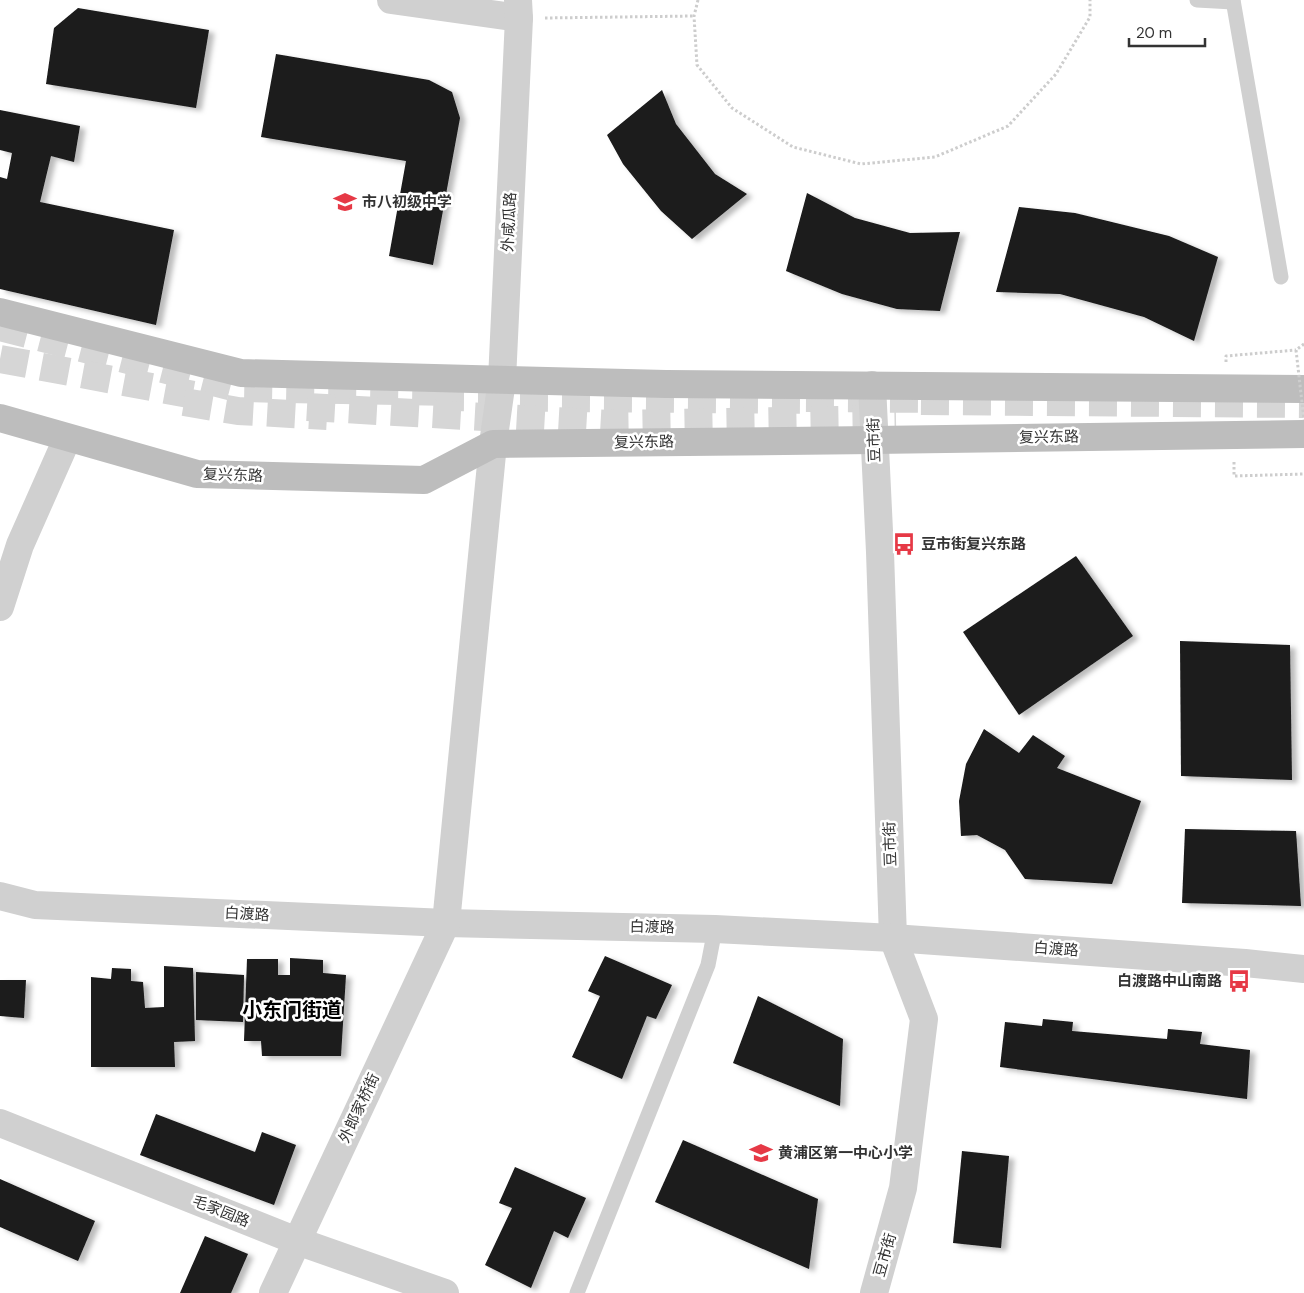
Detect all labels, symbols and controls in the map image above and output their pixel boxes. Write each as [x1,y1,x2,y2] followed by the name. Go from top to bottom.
[1129,15,1205,47] scale bar
[1136,23,1172,43] text: 20 m
[332,189,358,215] school or university icon: 市八初级中学
[362,192,452,212] place label: 市八初级中学
[497,192,521,252] street label: 外咸瓜路
[863,417,885,463] street label: 豆市街
[1019,426,1079,448] street label: 复兴东路
[614,431,674,453] street label: 复兴东路
[203,464,263,486] street label: 复兴东路
[891,531,917,557] bus stop icon: 豆市街复兴东路
[921,534,1026,554] place label: 豆市街复兴东路
[879,821,901,867] street label: 豆市街
[224,903,270,925] street label: 白渡路
[629,917,675,937] street label: 白渡路
[1033,937,1079,961] street label: 白渡路
[1226,968,1252,994] bus stop icon: 白渡路中山南路
[1117,971,1222,991] place label: 白渡路中山南路
[242,997,342,1023] district label: 小东门街道
[334,1070,384,1146] street label: 外郎家桥街
[748,1140,774,1166] school or university icon: 黄浦区第一中心小学
[778,1143,913,1163] place label: 黄浦区第一中心小学
[189,1190,253,1232] street label: 毛家园路
[869,1231,901,1279] street label: 豆市街

